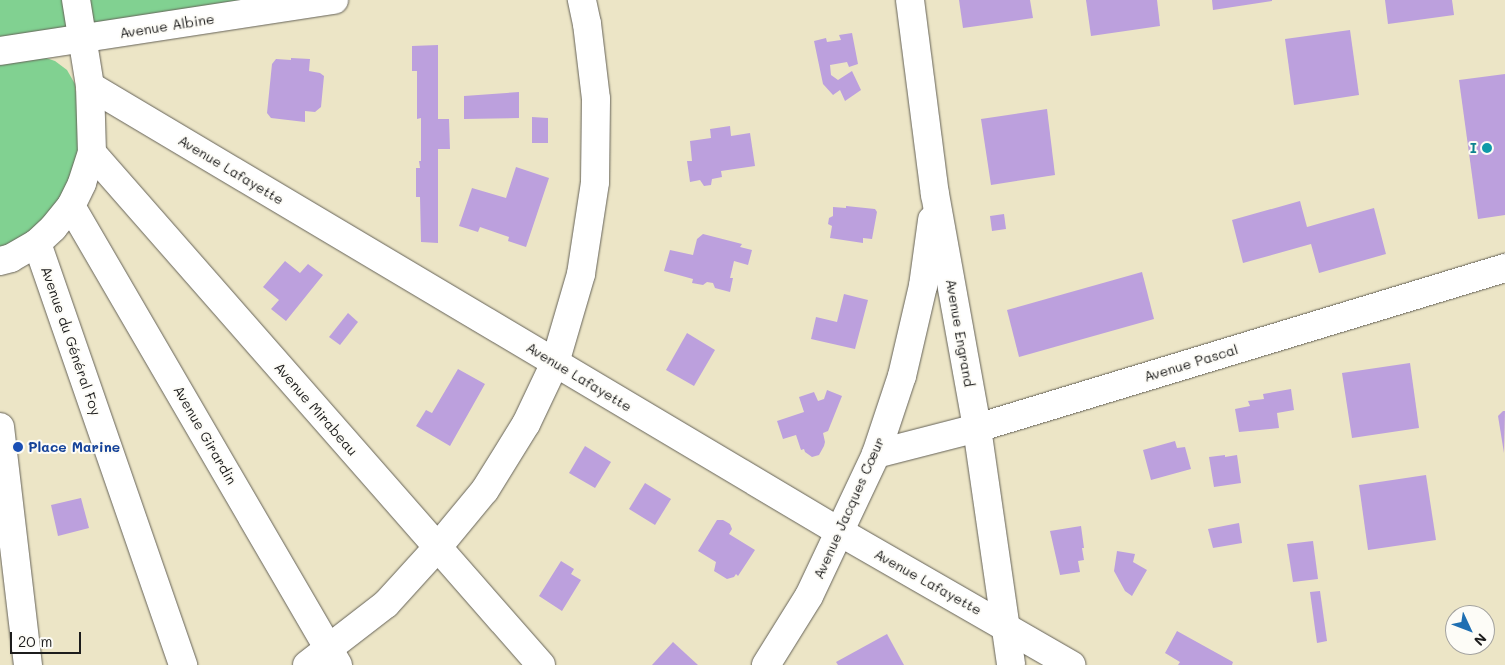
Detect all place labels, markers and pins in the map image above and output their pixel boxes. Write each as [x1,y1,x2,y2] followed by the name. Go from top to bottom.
[1470,140,1477,156] place label: I
[1481,142,1493,154] marker: I
[28,439,120,455] place label: Place Marine
[12,441,24,453] marker: Place Marine

